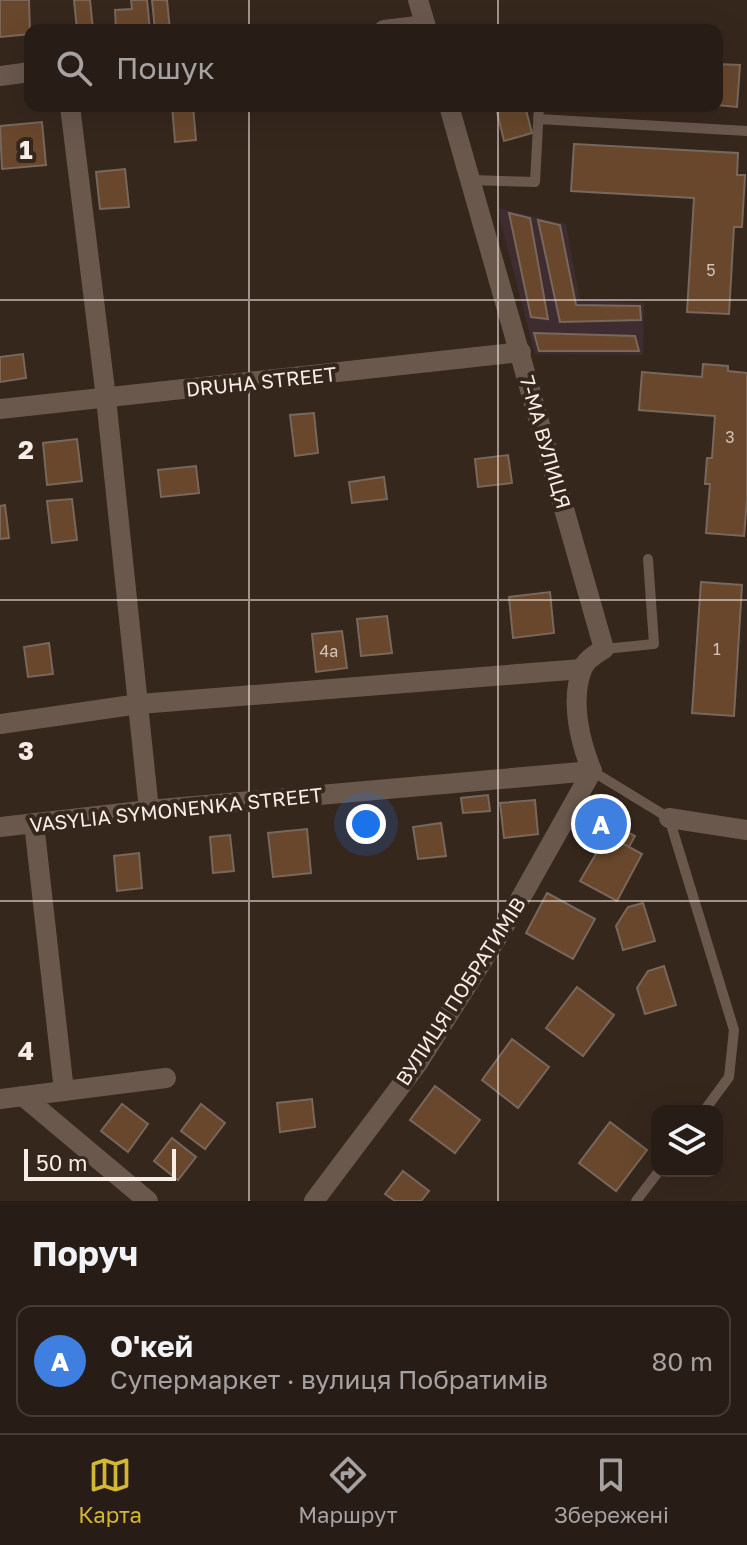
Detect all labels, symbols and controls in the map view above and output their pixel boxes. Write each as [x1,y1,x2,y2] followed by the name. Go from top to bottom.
[24,24,723,112] search box
[52,46,96,90] icon: search
[116,50,215,86] text: Пошук
[19,134,33,165] text: 1
[706,260,716,280] house number: 5
[185,361,337,401] street label: DRUHA STREET
[516,373,576,511] street label: 7-МА ВУЛИЦЯ
[725,427,735,447] house number: 3
[18,434,34,465] text: 2
[713,639,721,659] house number: 1
[320,641,338,661] house number: 4а
[18,735,34,766] text: 3
[29,782,323,836] street label: VASYLIA SYMONENKA STREET
[575,794,627,854] pin: A
[346,804,386,844] your location
[390,892,530,1090] street label: ВУЛИЦЯ ПОБРАТИМІВ
[18,1035,34,1066] text: 4
[651,1105,723,1177] map controls
[651,1105,723,1177] button: layers
[24,1145,176,1181] scale bar
[36,1149,87,1176] text: 50 m
[32,1233,138,1273] text: Поруч
[110,1328,193,1364] text: О'кей
[51,1346,69,1377] text: A
[652,1346,713,1377] text: 80 m
[110,1364,548,1395] text: Супермаркет · вулиця Побратимів
[78,1453,142,1528] tab: Карта
[298,1453,397,1528] tab: Маршрут
[554,1453,669,1528] tab: Збережені

